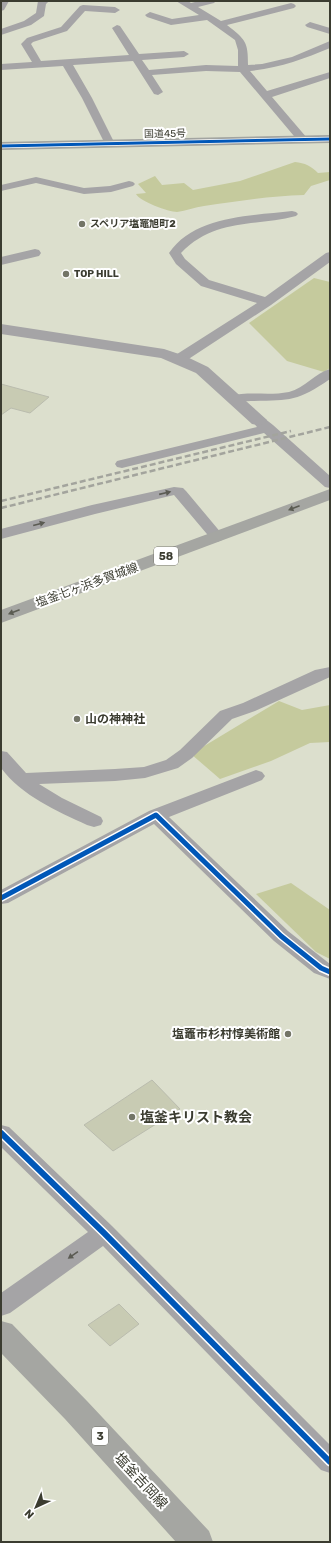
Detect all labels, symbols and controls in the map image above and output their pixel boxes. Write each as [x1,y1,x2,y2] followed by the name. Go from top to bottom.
[144,128,186,140] street label: 国道45号
[90,218,176,230] place label: スペリア塩竈旭町2
[77,219,87,229] marker: スペリア塩竈旭町2
[74,268,119,280] place label: TOP HILL
[61,269,71,279] marker: TOP HILL
[159,489,171,495] one-way arrow
[287,505,299,511] one-way arrow
[33,521,45,527] one-way arrow
[154,547,178,565] road number: 58
[34,560,140,610] street label: 塩釜七ヶ浜多賀城線
[8,609,20,615] one-way arrow
[85,712,145,726] place label: 山の神神社
[72,714,82,724] marker: 山の神神社
[172,1027,280,1041] place label: 塩竈市杉村惇美術館
[283,1029,293,1039] marker: 塩竈市杉村惇美術館
[140,1109,252,1126] place label: 塩釜キリスト教会
[127,1112,137,1122] marker: 塩釜キリスト教会
[67,1251,78,1259] one-way arrow
[92,1427,108,1445] road number: 3
[111,1450,171,1512] street label: 塩釜吉岡線
[16,1487,56,1527] north arrow
[22,1506,37,1521] text: N

